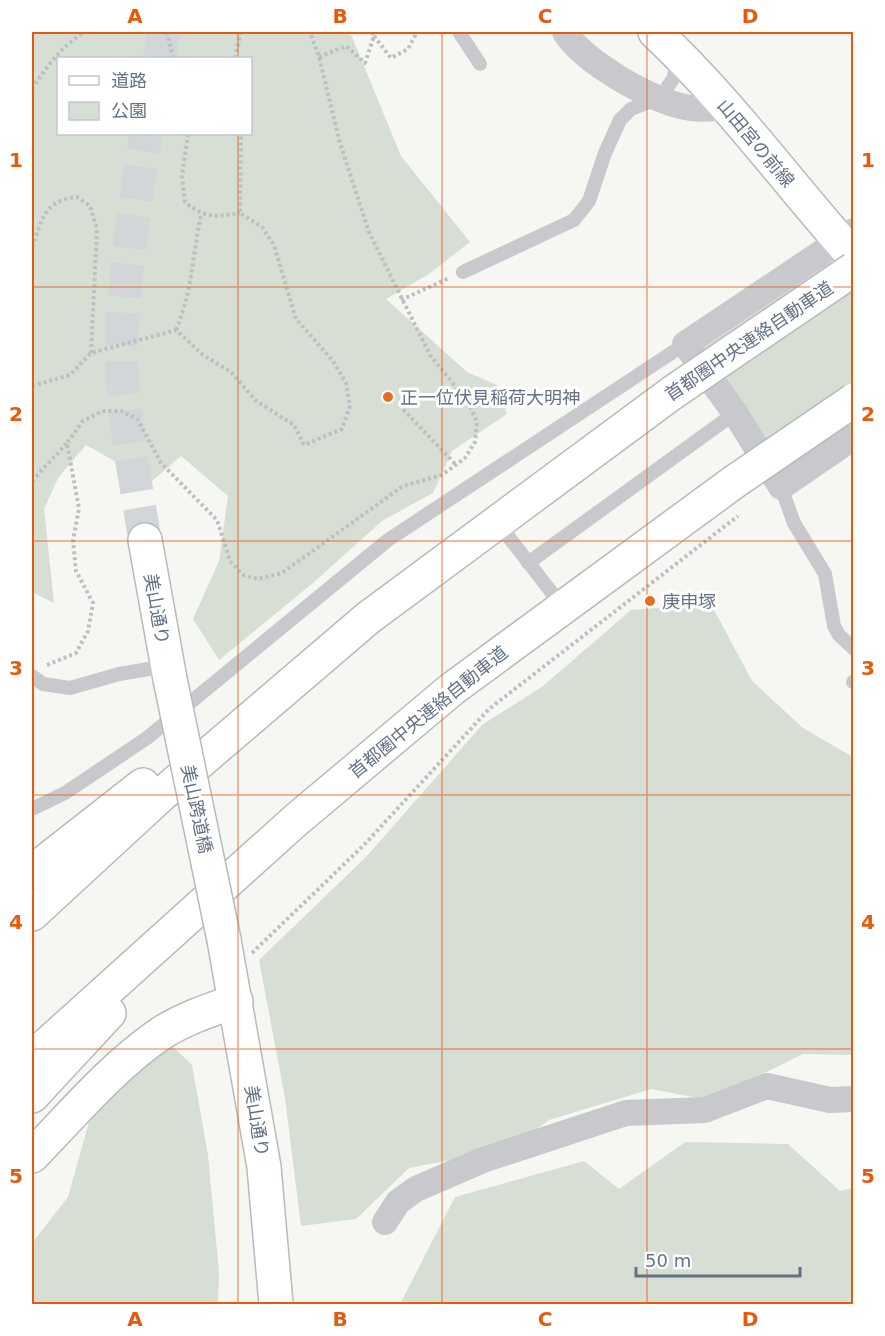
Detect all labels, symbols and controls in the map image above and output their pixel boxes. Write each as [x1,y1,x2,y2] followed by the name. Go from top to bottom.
[127,4,143,28] text: A
[332,4,348,28] text: B
[538,4,552,28] text: C
[742,4,758,28] text: D
[57,57,252,135] legend
[111,70,147,91] text: 道路
[713,95,799,191] street label: 山田宮の前線
[111,100,147,121] text: 公園
[9,148,23,172] text: 1
[861,148,875,172] text: 1
[661,277,837,405] street label: 首都圏中央連絡自動車道
[400,387,580,408] place label: 正一位伏見稲荷大明神
[381,390,395,404] marker: 正一位伏見稲荷大明神
[9,402,23,426] text: 2
[861,402,875,426] text: 2
[140,572,174,646] street label: 美山通り
[662,591,716,612] place label: 庚申塚
[643,594,657,608] marker: 庚申塚
[344,642,512,782] street label: 首都圏中央連絡自動車道
[9,656,23,680] text: 3
[861,656,875,680] text: 3
[177,763,217,855] street label: 美山跨道橋
[9,910,23,934] text: 4
[861,910,875,934] text: 4
[241,1084,273,1158] street label: 美山通り
[9,1164,23,1188] text: 5
[861,1164,875,1188] text: 5
[636,1240,800,1278] scale bar
[645,1250,691,1271] text: 50 m
[127,1307,143,1331] text: A
[332,1307,348,1331] text: B
[538,1307,552,1331] text: C
[742,1307,758,1331] text: D

